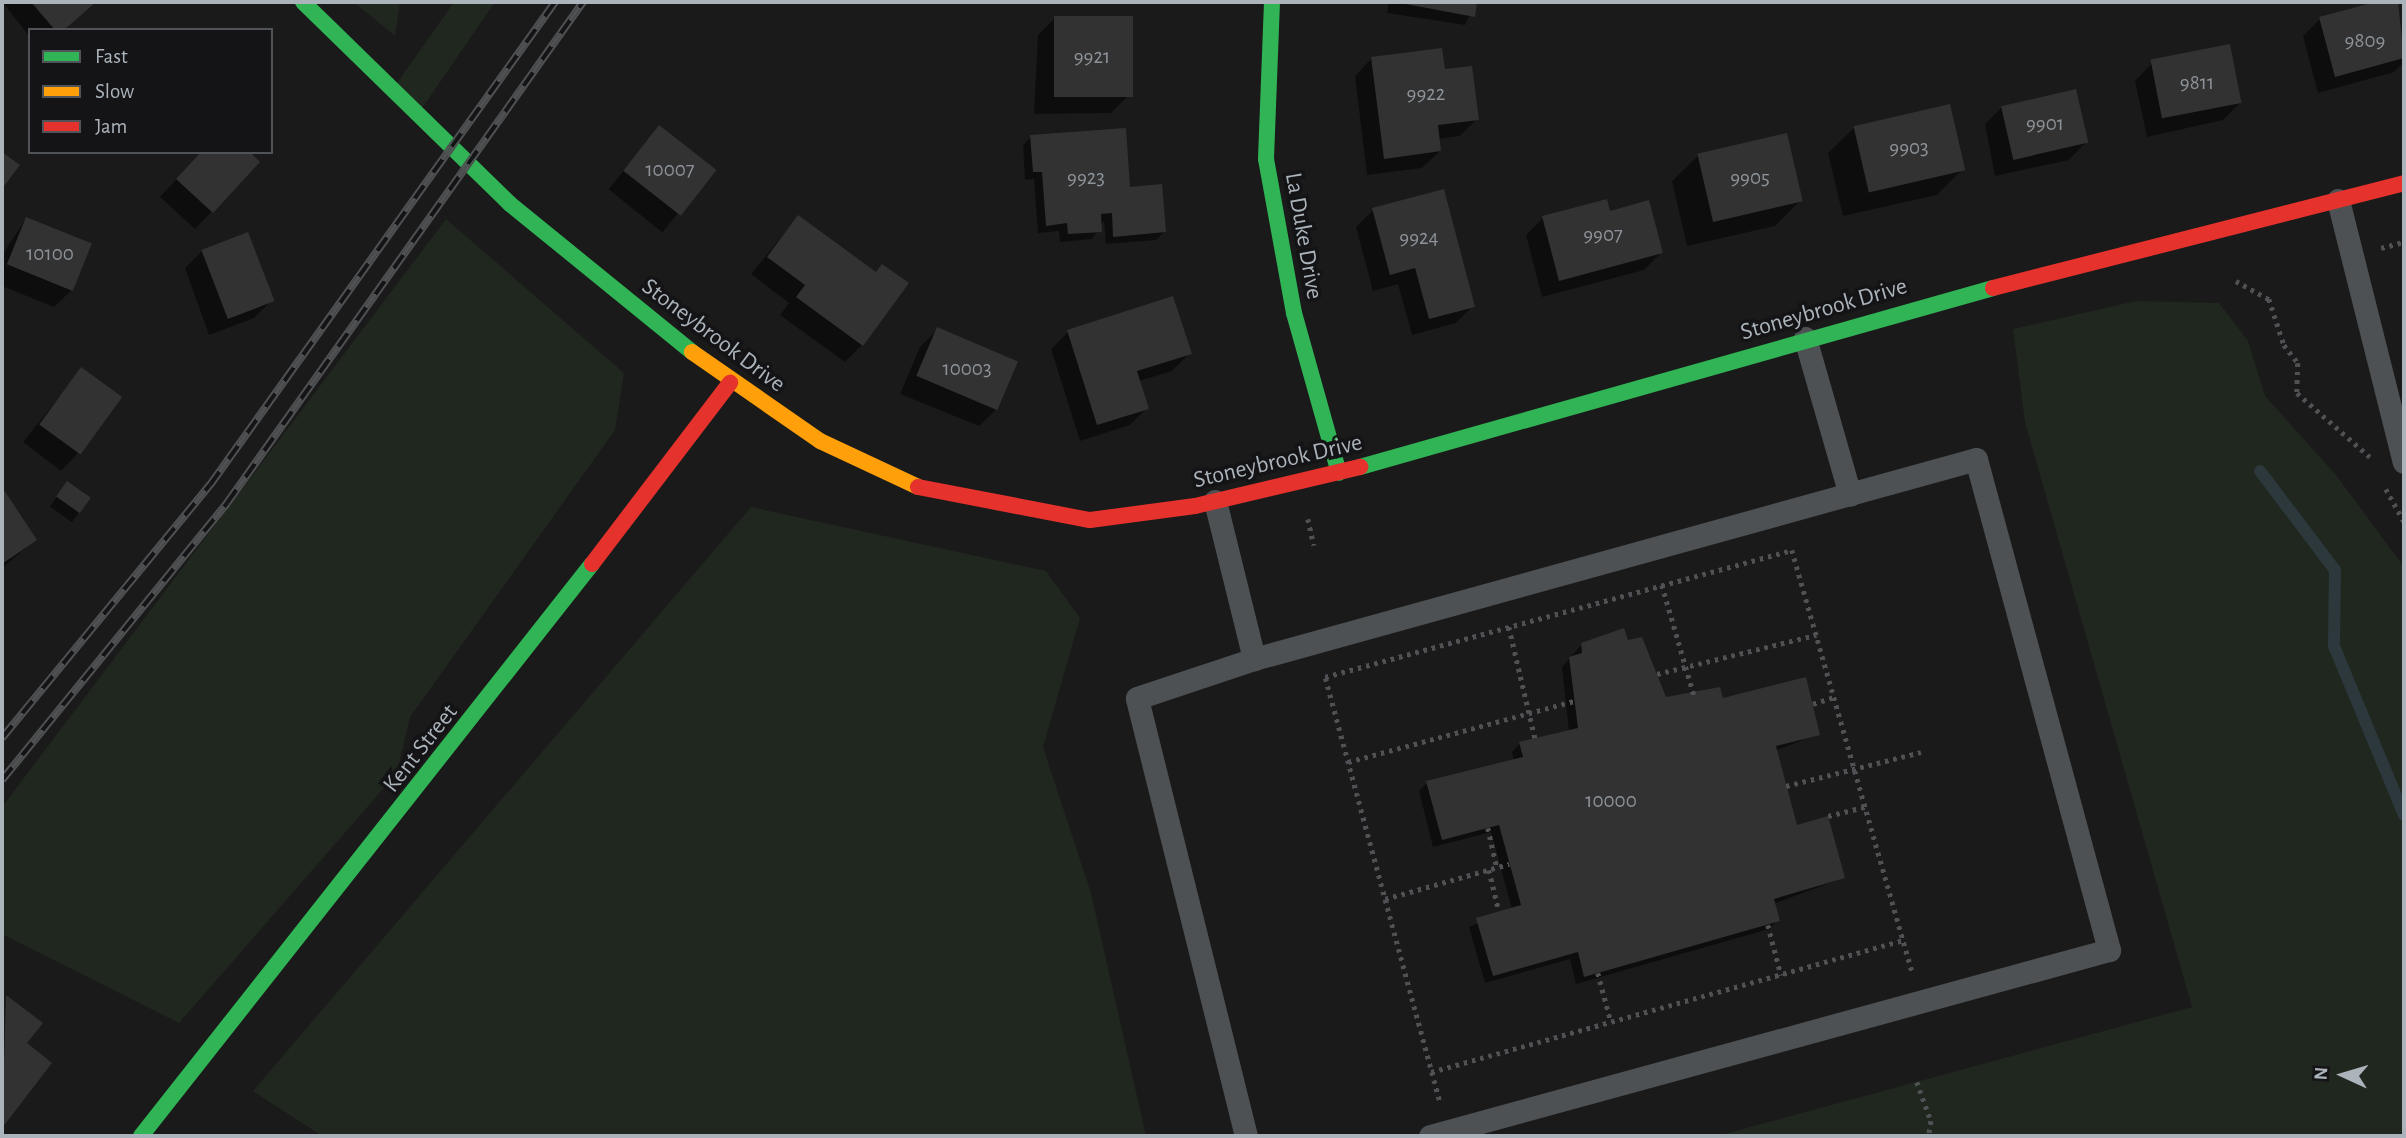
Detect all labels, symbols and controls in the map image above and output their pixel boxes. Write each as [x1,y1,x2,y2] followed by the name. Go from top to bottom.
[28,28,273,154] legend
[2345,28,2385,54] house number: 9809
[1074,44,1110,70] house number: 9921
[95,46,128,67] text: Fast
[2180,70,2214,96] house number: 9811
[95,81,134,102] text: Slow
[1407,81,1445,107] house number: 9922
[2026,111,2064,137] house number: 9901
[95,116,127,137] text: Jam
[1889,135,1929,161] house number: 9903
[645,157,695,183] house number: 10007
[1067,165,1105,191] house number: 9923
[1730,165,1770,191] house number: 9905
[1278,170,1328,302] street label: La Duke Drive
[1583,222,1623,248] house number: 9907
[1399,225,1439,251] house number: 9924
[26,241,74,267] house number: 10100
[1737,272,1911,348] street label: Stoneybrook Drive
[636,273,790,399] street label: Stoneybrook Drive
[942,356,992,382] house number: 10003
[1191,429,1365,495] street label: Stoneybrook Drive
[378,699,464,799] street label: Kent Street
[1585,788,1637,814] house number: 10000
[2308,1040,2378,1110] north arrow
[2312,1066,2331,1081] text: N

